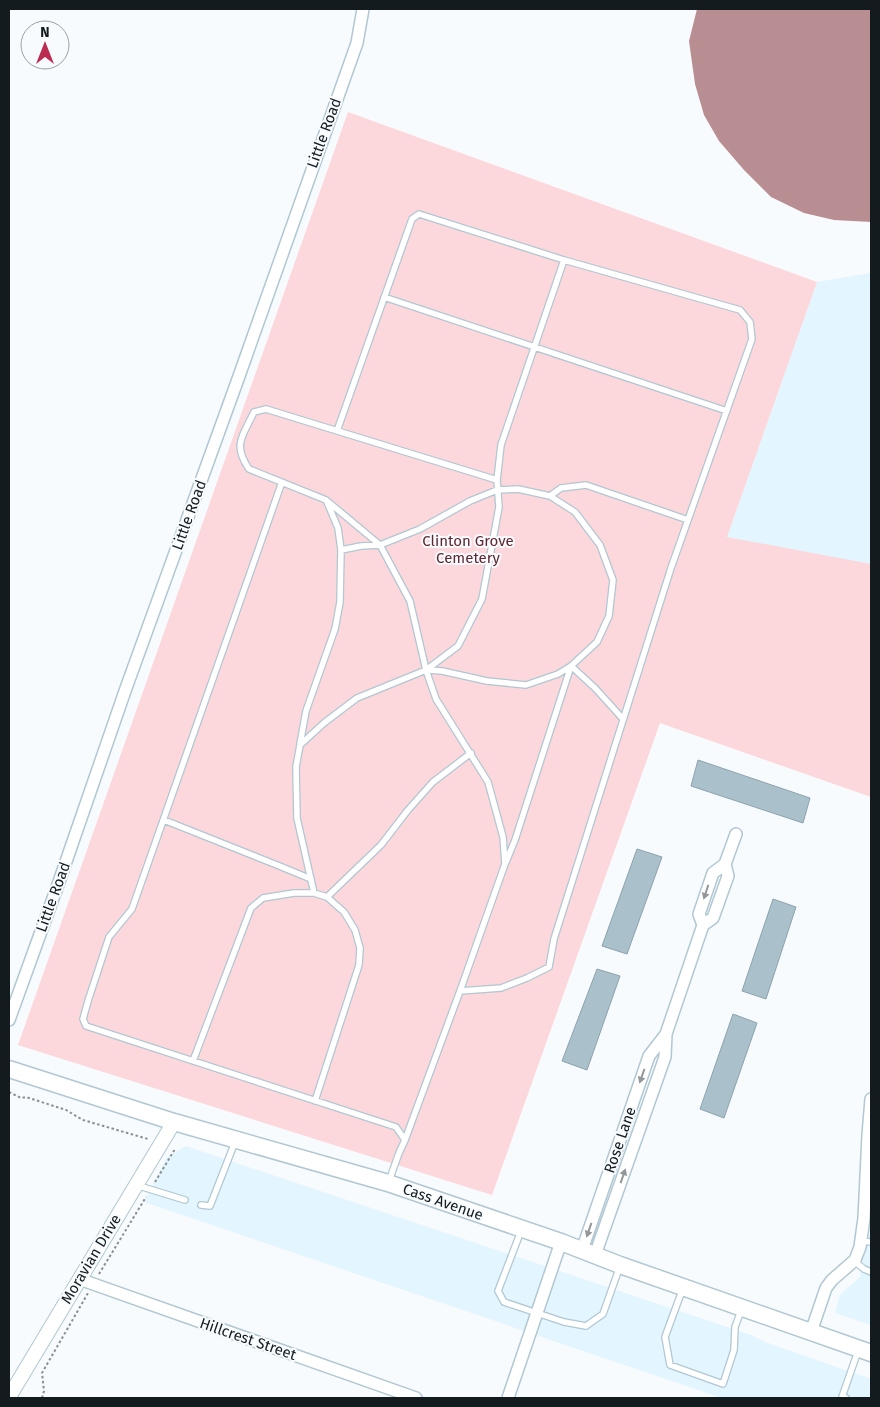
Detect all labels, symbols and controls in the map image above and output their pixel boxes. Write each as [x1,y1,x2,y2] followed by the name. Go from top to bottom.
[20,20,70,70] north arrow
[40,24,50,41] text: N
[303,95,345,171] street label: Little Road
[168,477,210,553] street label: Little Road
[422,532,514,567] park label: Clinton Grove Cemetery
[32,859,74,935] street label: Little Road
[702,885,710,900] one-way arrow
[638,1069,646,1084] one-way arrow
[600,1104,640,1176] street label: Rose Lane
[619,1168,627,1183] one-way arrow
[400,1180,486,1224] street label: Cass Avenue
[57,1211,125,1307] street label: Moravian Drive
[585,1222,592,1237] one-way arrow
[197,1314,299,1364] street label: Hillcrest Street

